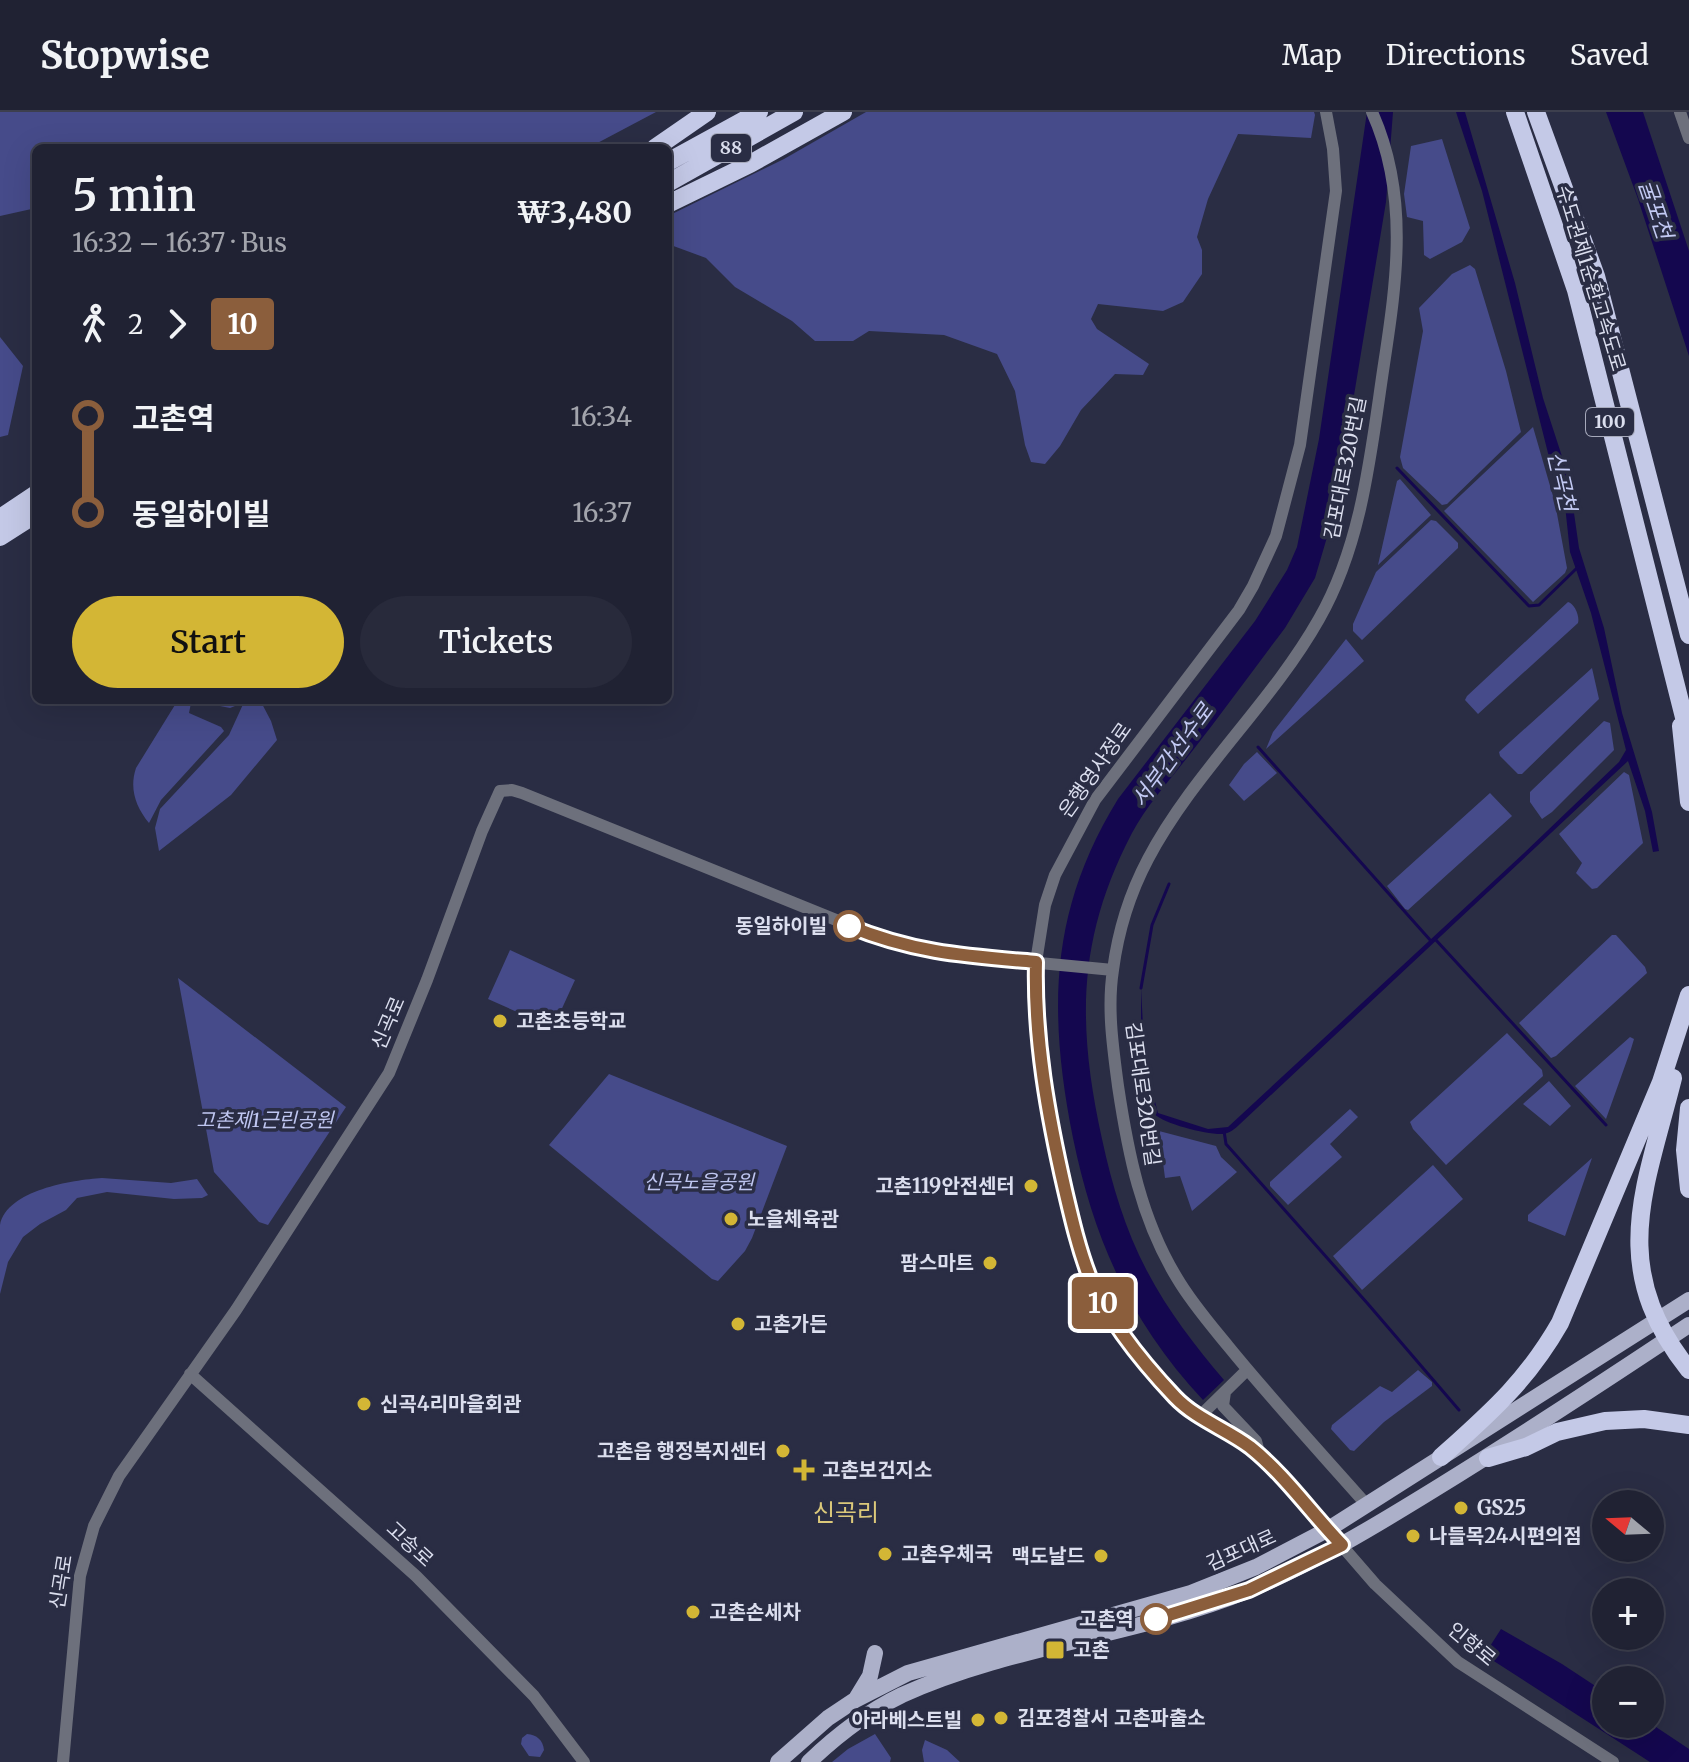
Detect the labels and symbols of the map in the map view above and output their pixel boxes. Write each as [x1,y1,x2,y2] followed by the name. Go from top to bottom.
[711,134,751,162] road number: 88
[1633,176,1680,245] water label: 굴포천
[1551,182,1632,374] street label: 수도권제1순환고속도로
[1318,394,1371,542] street label: 김포대로320번길
[1586,408,1634,436] road number: 100
[1542,448,1583,516] water label: 신곡천
[1125,696,1220,812] water label: 서부간선수로
[1053,717,1136,822] street label: 은행영사정로
[834,911,864,941] marker: 동일하이빌
[735,913,827,938] place label: 동일하이빌
[365,993,410,1053] street label: 신곡로
[516,1008,626,1033] place label: 고촌초등학교
[491,1012,509,1030] marker: 고촌초등학교
[1121,1020,1166,1168] street label: 김포대로320번길
[196,1107,335,1132] park label: 고촌제1근린공원
[644,1169,756,1194] park label: 신곡노을공원
[875,1173,1015,1198] place label: 고촌119안전센터
[1022,1177,1040,1195] marker: 고촌119안전센터
[747,1206,840,1231] place label: 노을체육관
[722,1210,740,1228] marker: 노을체육관
[900,1250,974,1275] place label: 팜스마트
[981,1254,999,1272] marker: 팜스마트
[1067,1277,1139,1329] line badge: 10
[754,1311,828,1336] place label: 고촌가든
[729,1315,747,1333] marker: 고촌가든
[380,1391,522,1416] place label: 신곡4리마을회관
[355,1395,373,1413] marker: 신곡4리마을회관
[597,1438,767,1463] place label: 고촌읍 행정복지센터
[774,1442,792,1460] marker: 고촌읍 행정복지센터
[822,1457,932,1482] place label: 고촌보건지소
[793,1459,815,1481] marker: 고촌보건지소
[1592,1490,1664,1562] north arrow
[1477,1495,1526,1520] place label: GS25
[813,1497,879,1528] district label: 신곡리
[1452,1499,1470,1517] marker: GS25
[382,1516,439,1572] street label: 고송로
[1202,1523,1280,1576] street label: 김포대로
[1429,1523,1582,1548] place label: 나들목24시편의점
[1404,1527,1422,1545] marker: 나들목24시편의점
[901,1541,993,1566] place label: 고촌우체국
[1011,1543,1085,1568] place label: 맥도날드
[876,1545,894,1563] marker: 고촌우체국
[1092,1547,1110,1565] marker: 맥도날드
[44,1553,77,1611] street label: 신곡로
[709,1599,802,1624] place label: 고촌손세차
[684,1603,702,1621] marker: 고촌손세차
[1141,1604,1171,1634] marker: 고촌역
[1079,1606,1134,1631] place label: 고촌역
[1443,1616,1502,1671] street label: 인향로
[1073,1637,1110,1662] place label: 고촌
[1044,1639,1066,1661] marker: 고촌
[1017,1705,1206,1730] place label: 김포경찰서 고촌파출소
[852,1707,962,1732] place label: 아라베스트빌
[992,1709,1010,1727] marker: 김포경찰서 고촌파출소
[969,1711,987,1729] marker: 아라베스트빌

